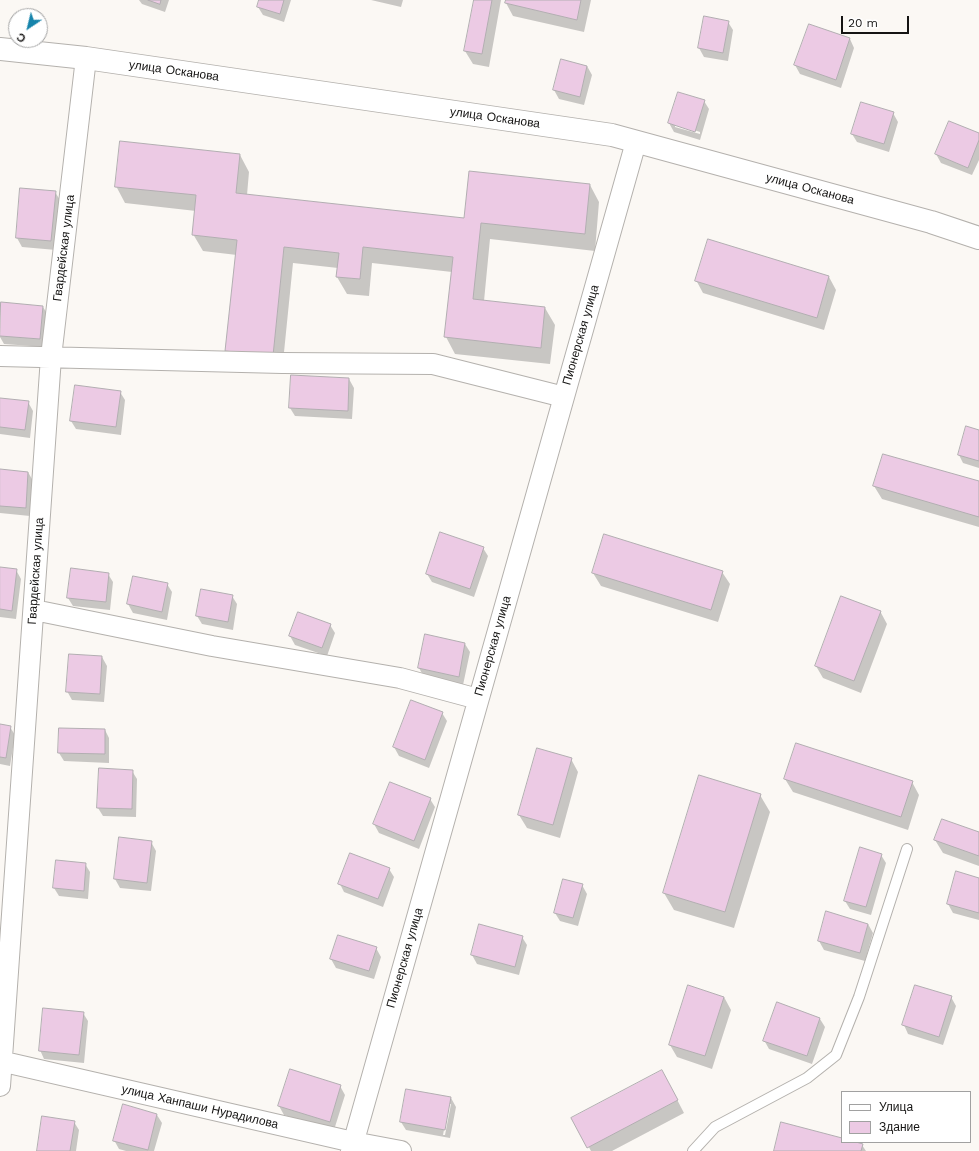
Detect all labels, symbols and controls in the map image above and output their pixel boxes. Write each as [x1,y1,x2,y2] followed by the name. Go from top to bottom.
[8,8,48,48] north arrow
[843,8,911,34] scale bar
[848,16,878,30] text: 20 m
[14,30,28,45] text: С
[128,58,220,84] street label: улица Осканова
[449,105,541,131] street label: улица Осканова
[764,170,856,208] street label: улица Осканова
[50,194,78,302] street label: Гвардейская улица
[560,283,602,387] street label: Пионерская улица
[25,517,47,625] street label: Гвардейская улица
[472,594,514,698] street label: Пионерская улица
[384,906,426,1010] street label: Пионерская улица
[120,1082,280,1132] street label: улица Ханпаши Нурадилова
[841,1091,971,1143] legend
[879,1100,913,1114] text: Улица
[879,1120,920,1134] text: Здание

